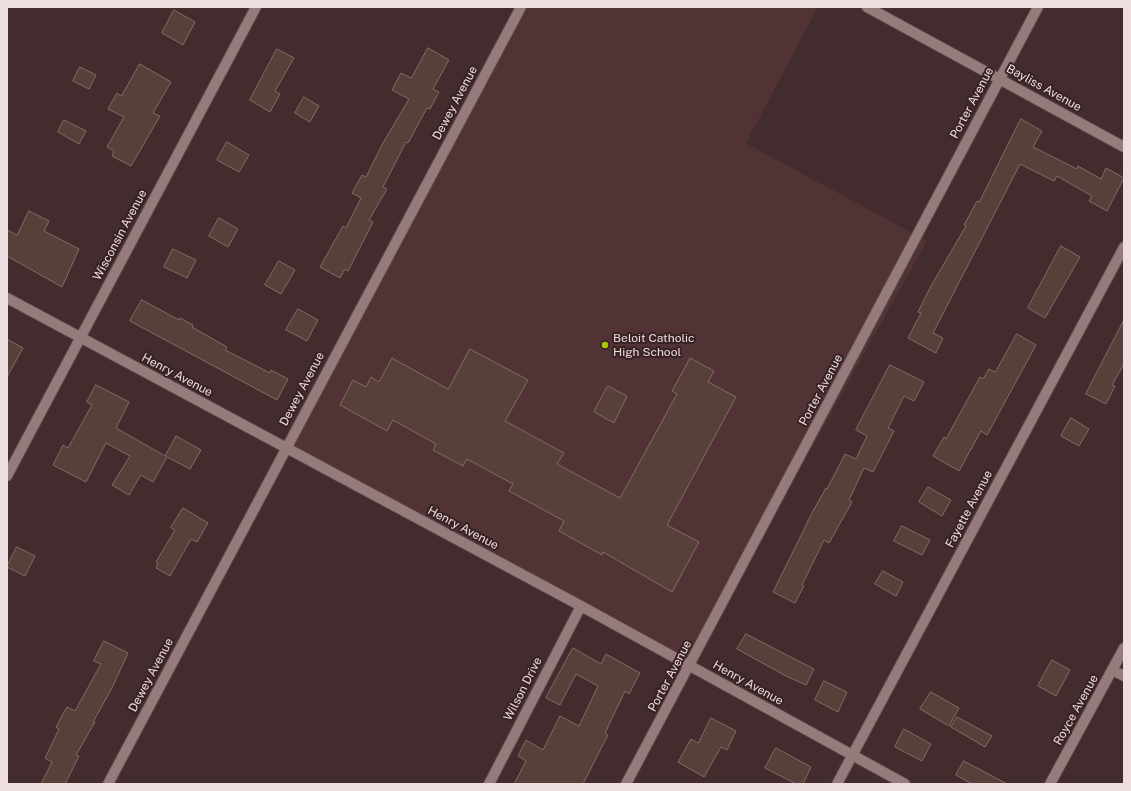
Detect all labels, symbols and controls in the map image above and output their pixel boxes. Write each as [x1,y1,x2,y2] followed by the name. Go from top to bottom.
[1004,61,1084,115] street label: Bayliss Avenue
[430,64,480,142] street label: Dewey Avenue
[947,65,997,141] street label: Porter Avenue
[90,187,150,283] street label: Wisconsin Avenue
[613,331,695,359] place label: Beloit Catholic High School
[600,340,610,350] marker: Beloit Catholic High School
[139,350,215,400] street label: Henry Avenue
[277,350,327,428] street label: Dewey Avenue
[796,352,846,428] street label: Porter Avenue
[943,468,995,550] street label: Fayette Avenue
[425,503,501,553] street label: Henry Avenue
[126,636,176,714] street label: Dewey Avenue
[645,638,695,714] street label: Porter Avenue
[501,655,545,723] street label: Wilson Drive
[710,658,786,708] street label: Henry Avenue
[1051,672,1101,748] street label: Royce Avenue

